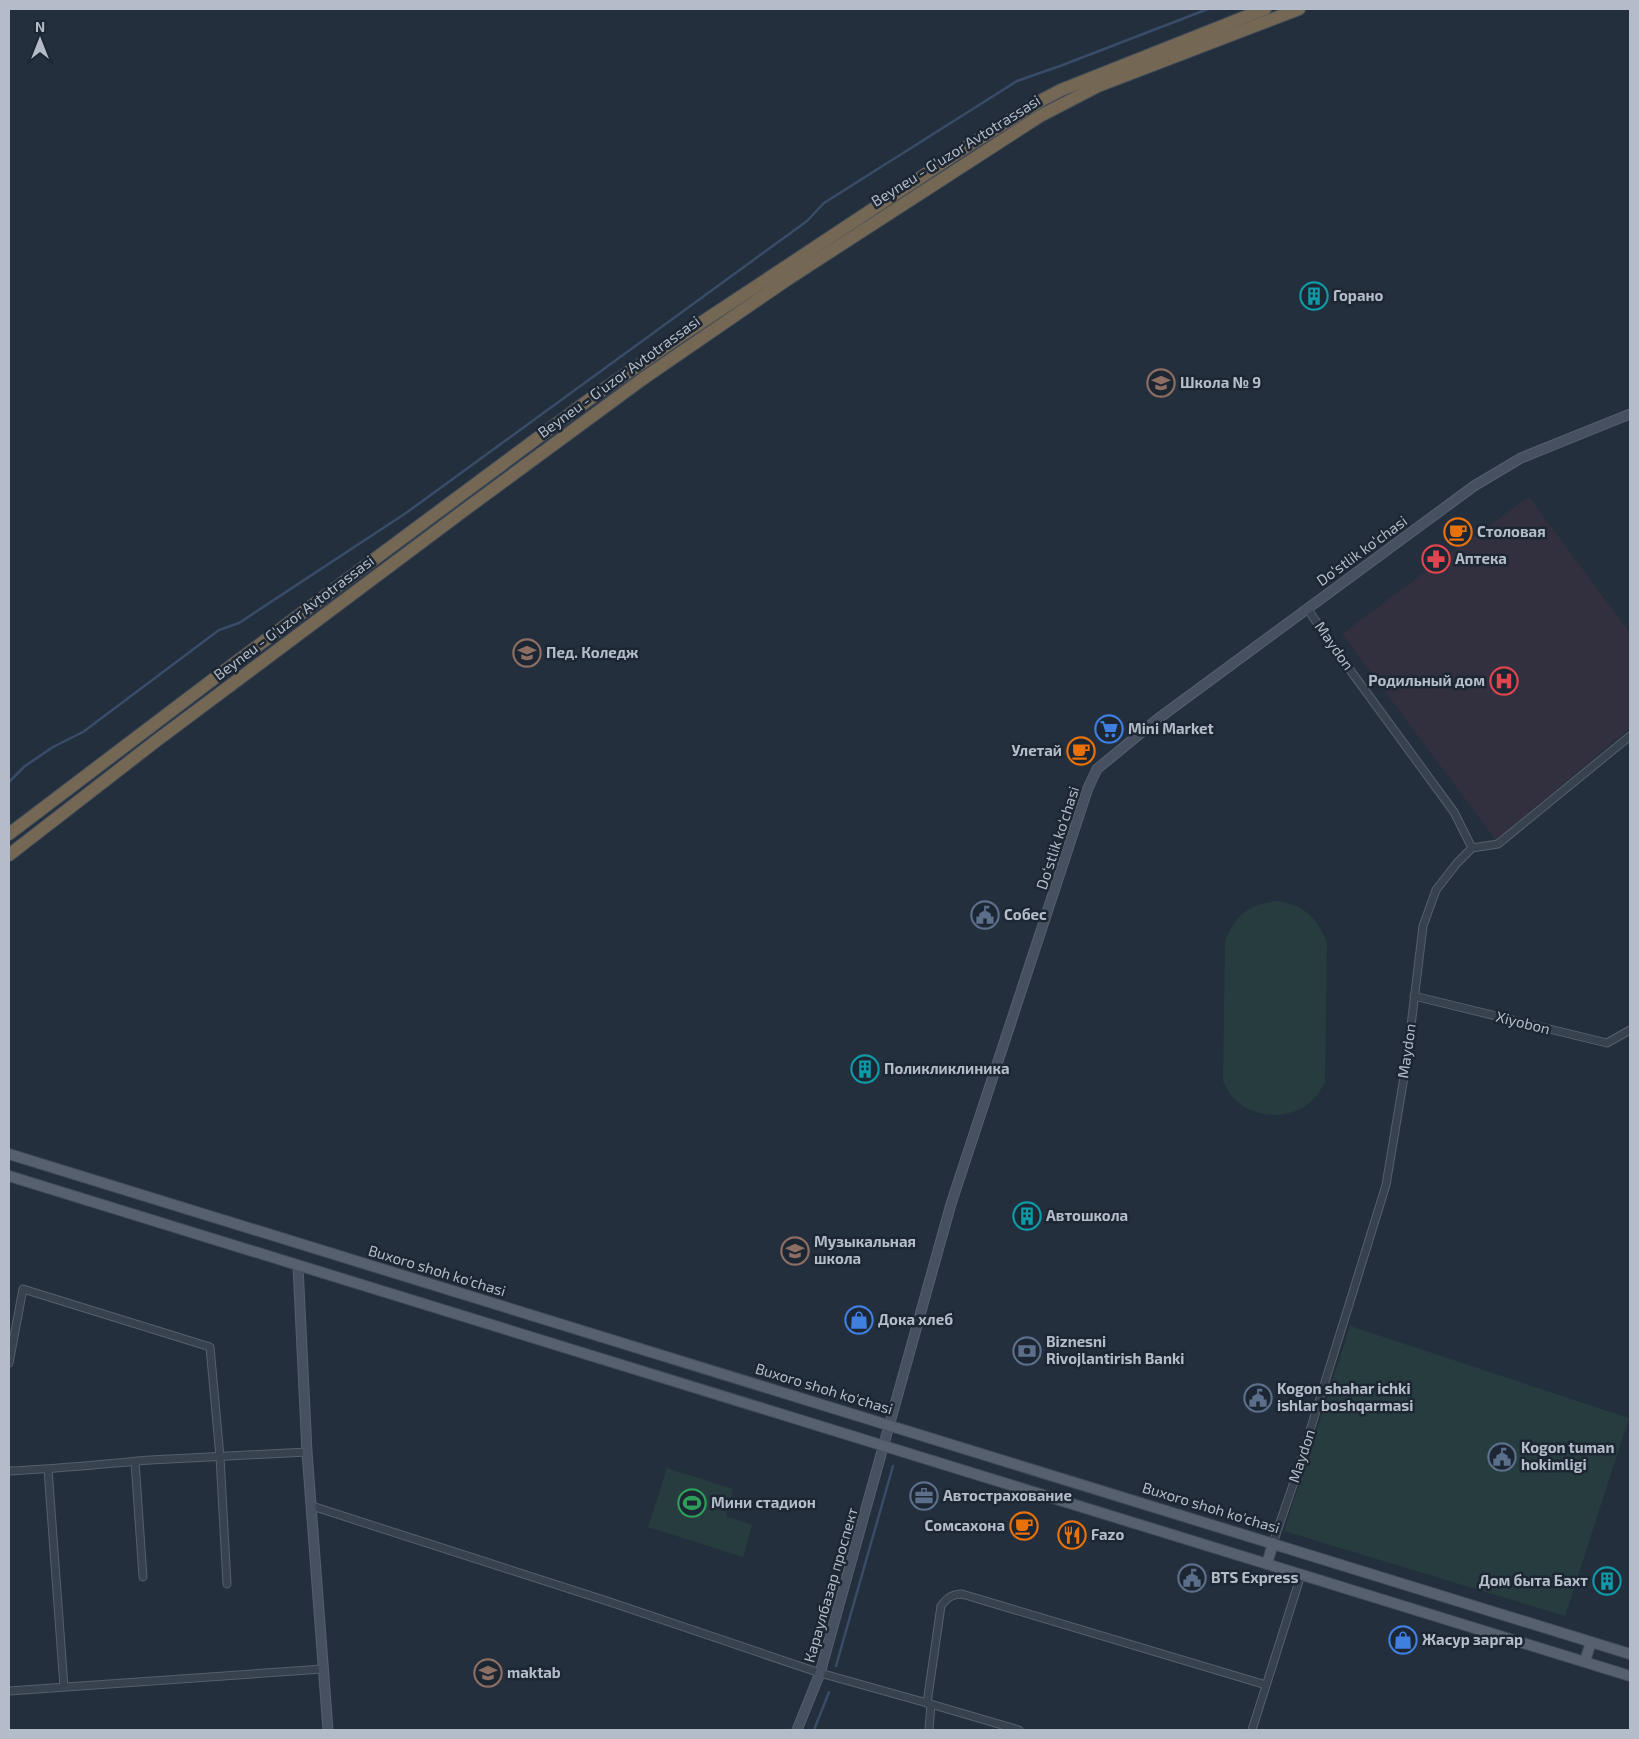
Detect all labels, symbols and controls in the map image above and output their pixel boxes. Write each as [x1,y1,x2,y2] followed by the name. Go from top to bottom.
[15,15,65,65] north arrow
[35,18,45,35] text: N
[868,91,1043,210] street label: Beyneu - G'uzor Avtotrassasi
[1299,281,1329,311] building icon: Горано
[1333,286,1384,304] place label: Горано
[534,311,703,441] street label: Beyneu - G'uzor Avtotrassasi
[1146,368,1176,398] school or university icon: Школа № 9
[1180,373,1261,391] place label: Школа № 9
[1313,511,1410,589] street label: Do‘stlik ko‘chasi
[1443,517,1473,547] cafe icon: Столовая
[1477,522,1546,540] place label: Столовая
[1421,544,1451,574] pharmacy icon: Аптека
[1455,549,1507,567] place label: Аптека
[210,551,377,683] street label: Beyneu - G'uzor Avtotrassasi
[1312,618,1358,673] street label: Maydon
[512,638,542,668] school or university icon: Пед. Коледж
[546,643,639,661] place label: Пед. Коледж
[1489,666,1519,696] hospital icon: Родильный дом
[1368,671,1485,689] place label: Родильный дом
[1094,714,1124,744] supermarket icon: Mini Market
[1128,719,1214,737] place label: Mini Market
[1066,736,1096,766] cafe icon: Улетай
[1011,741,1062,759] place label: Улетай
[1032,784,1082,892] street label: Do‘stlik ko‘chasi
[970,900,1000,930] public building icon: Собеc
[1004,905,1047,923] place label: Собеc
[1494,1007,1552,1037] street label: Xiyobon
[1393,1022,1419,1079] street label: Maydon
[850,1054,880,1084] building icon: Поликликлиника
[884,1059,1010,1077] place label: Поликликлиника
[1012,1201,1042,1231] building icon: Автошкола
[1046,1206,1128,1224] place label: Автошкола
[814,1232,916,1267] place label: Музыкальная школа
[780,1236,810,1266] school or university icon: Музыкальная школа
[366,1241,508,1300] street label: Buxoro shoh ko'chasi
[844,1305,874,1335] shop icon: Дока хлеб
[878,1310,953,1328] place label: Дока хлеб
[1046,1332,1184,1367] place label: Biznesni Rivojlantirish Banki
[1012,1336,1042,1366] bank icon: Biznesni Rivojlantirish Banki
[753,1359,895,1418] street label: Buxoro shoh ko'chasi
[1277,1379,1413,1414] place label: Kogon shahar ichki ishlar boshqarmasi
[1243,1383,1273,1413] public building icon: Kogon shahar ichki ishlar boshqarmasi
[1284,1427,1318,1485] street label: Maydon
[1521,1438,1614,1473] place label: Kogon tuman hokimligi
[1487,1442,1517,1472] public building icon: Kogon tuman hokimligi
[1140,1478,1282,1537] street label: Buxoro shoh ko'chasi
[909,1481,939,1511] office icon: Автострахование
[943,1486,1072,1504] place label: Автострахование
[677,1488,707,1518] sports icon: Мини стадион
[711,1493,816,1511] place label: Мини стадион
[799,1505,862,1665] street label: Караулбазар проспект
[1009,1511,1039,1541] cafe icon: Сомсахона
[925,1516,1005,1534] place label: Сомсахона
[1057,1520,1087,1550] restaurant icon: Fazo
[1091,1525,1124,1543] place label: Fazo
[1177,1563,1207,1593] public building icon: BTS Express
[1592,1566,1622,1596] building icon: Дом быта Бахт
[1211,1568,1298,1586] place label: BTS Express
[1479,1571,1588,1589] place label: Дом быта Бахт
[1388,1625,1418,1655] shop icon: Жасур заргар
[1422,1630,1523,1648] place label: Жасур заргар
[473,1658,503,1688] school or university icon: maktab
[507,1663,561,1681] place label: maktab

